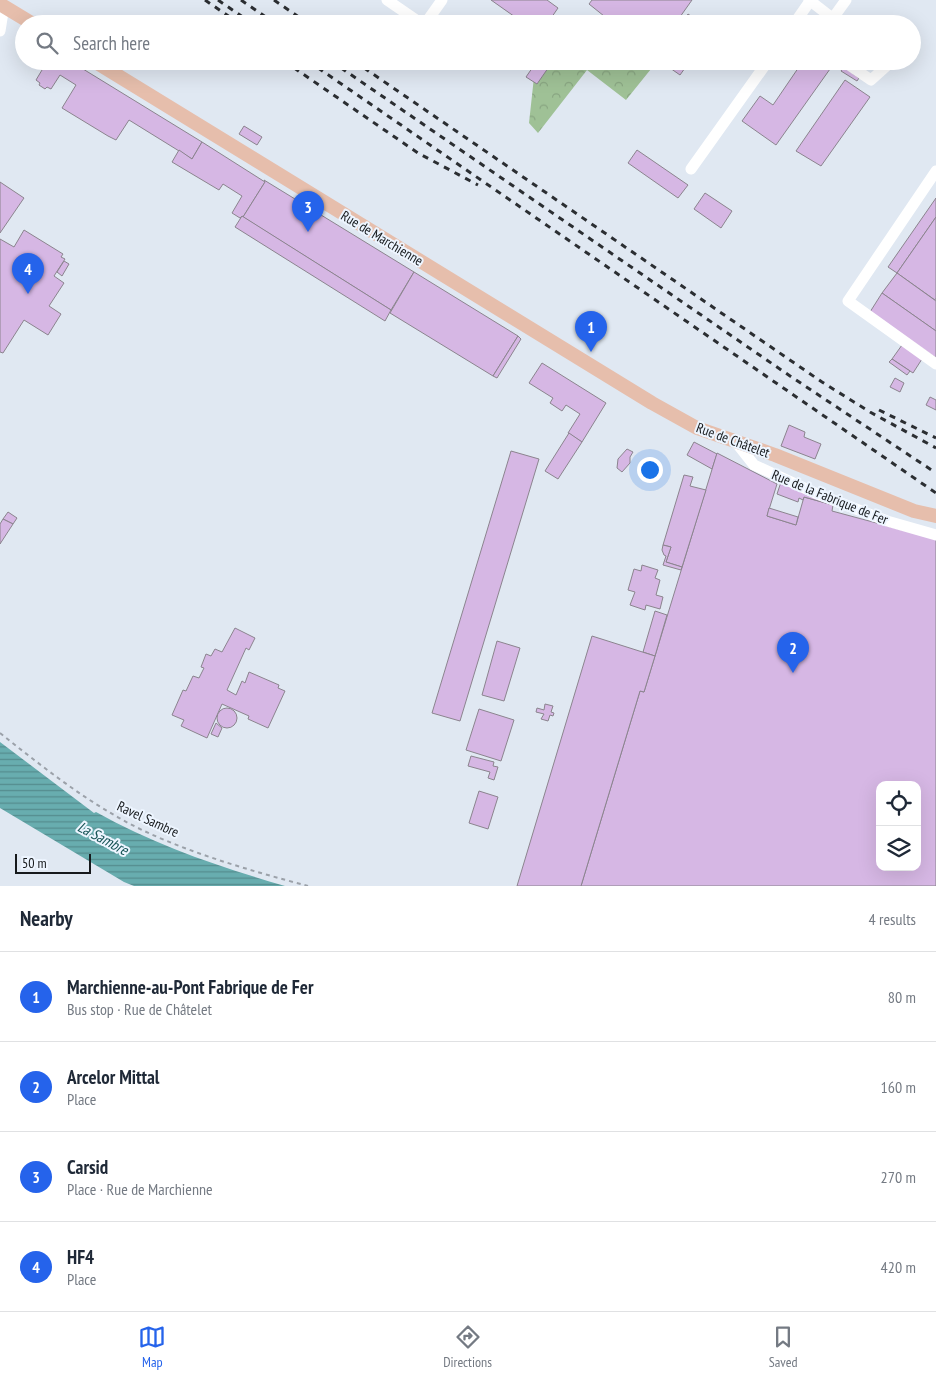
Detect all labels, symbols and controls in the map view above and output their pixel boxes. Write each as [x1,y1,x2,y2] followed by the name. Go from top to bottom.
[15,15,921,70] search box
[33,29,61,57] icon: search
[73,31,150,55] text: Search here
[292,191,324,232] pin: 3
[338,206,427,270] street label: Rue de Marchienne
[12,253,44,294] pin: 4
[575,311,607,352] pin: 1
[694,418,772,462] street label: Rue de Châtelet
[637,457,663,483] your location
[769,466,891,529] street label: Rue de la Fabrique de Fer
[777,632,809,673] pin: 2
[876,781,921,871] map controls
[876,781,921,826] button: locate
[114,797,182,841] street label: Ravel Sambre
[75,817,132,859] water label: La Sambre
[876,826,921,871] button: layers
[15,851,91,874] scale bar
[22,854,47,872] text: 50 m
[20,905,73,932] text: Nearby
[869,909,916,929] text: 4 results
[67,975,314,999] text: Marchienne-au-Pont Fabrique de Fer
[32,987,40,1007] text: 1
[888,987,916,1007] text: 80 m
[67,999,212,1019] text: Bus stop · Rue de Châtelet
[67,1065,159,1089] text: Arcelor Mittal
[32,1077,40,1097] text: 2
[881,1077,916,1097] text: 160 m
[67,1089,96,1109] text: Place
[67,1155,108,1179] text: Carsid
[32,1167,40,1187] text: 3
[881,1167,916,1187] text: 270 m
[67,1179,213,1199] text: Place · Rue de Marchienne
[67,1245,94,1269] text: HF4
[32,1257,40,1277] text: 4
[881,1257,916,1277] text: 420 m
[67,1269,96,1289] text: Place
[138,1323,166,1371] tab: Map
[443,1323,492,1371] tab: Directions
[769,1323,798,1371] tab: Saved

